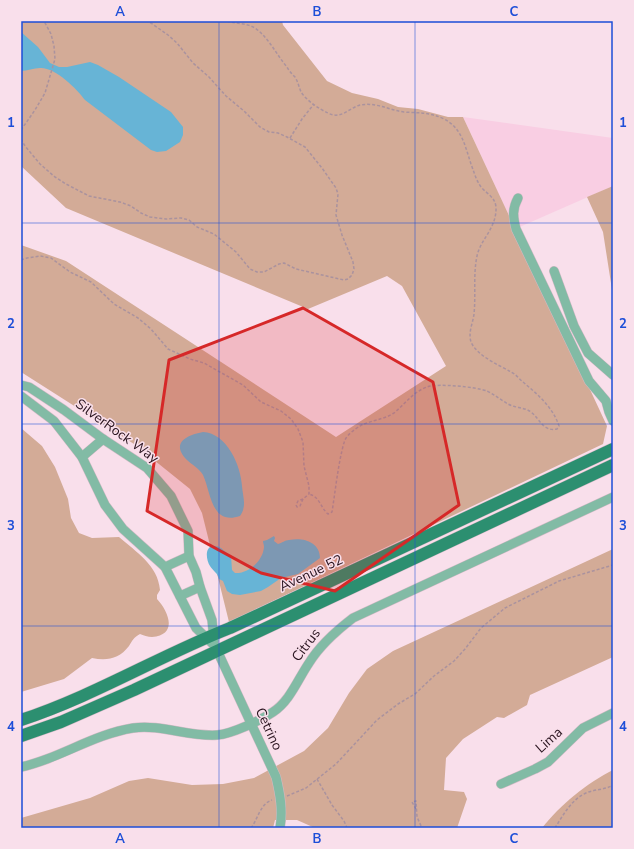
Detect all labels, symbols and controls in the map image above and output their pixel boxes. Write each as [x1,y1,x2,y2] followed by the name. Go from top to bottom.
[115,3,125,21] text: A
[313,3,322,21] text: B
[510,3,519,21] text: C
[7,114,15,132] text: 1
[619,114,627,132] text: 1
[7,315,15,333] text: 2
[619,315,627,333] text: 2
[72,394,163,468] street label: SilverRock Way
[7,517,15,535] text: 3
[619,517,627,535] text: 3
[276,550,346,596] street label: Avenue 52
[287,624,325,666] street label: Citrus
[251,704,287,754] street label: Cetrino
[7,718,15,736] text: 4
[619,718,627,736] text: 4
[531,723,567,757] street label: Lima
[115,830,125,848] text: A
[313,830,322,848] text: B
[510,830,519,848] text: C

